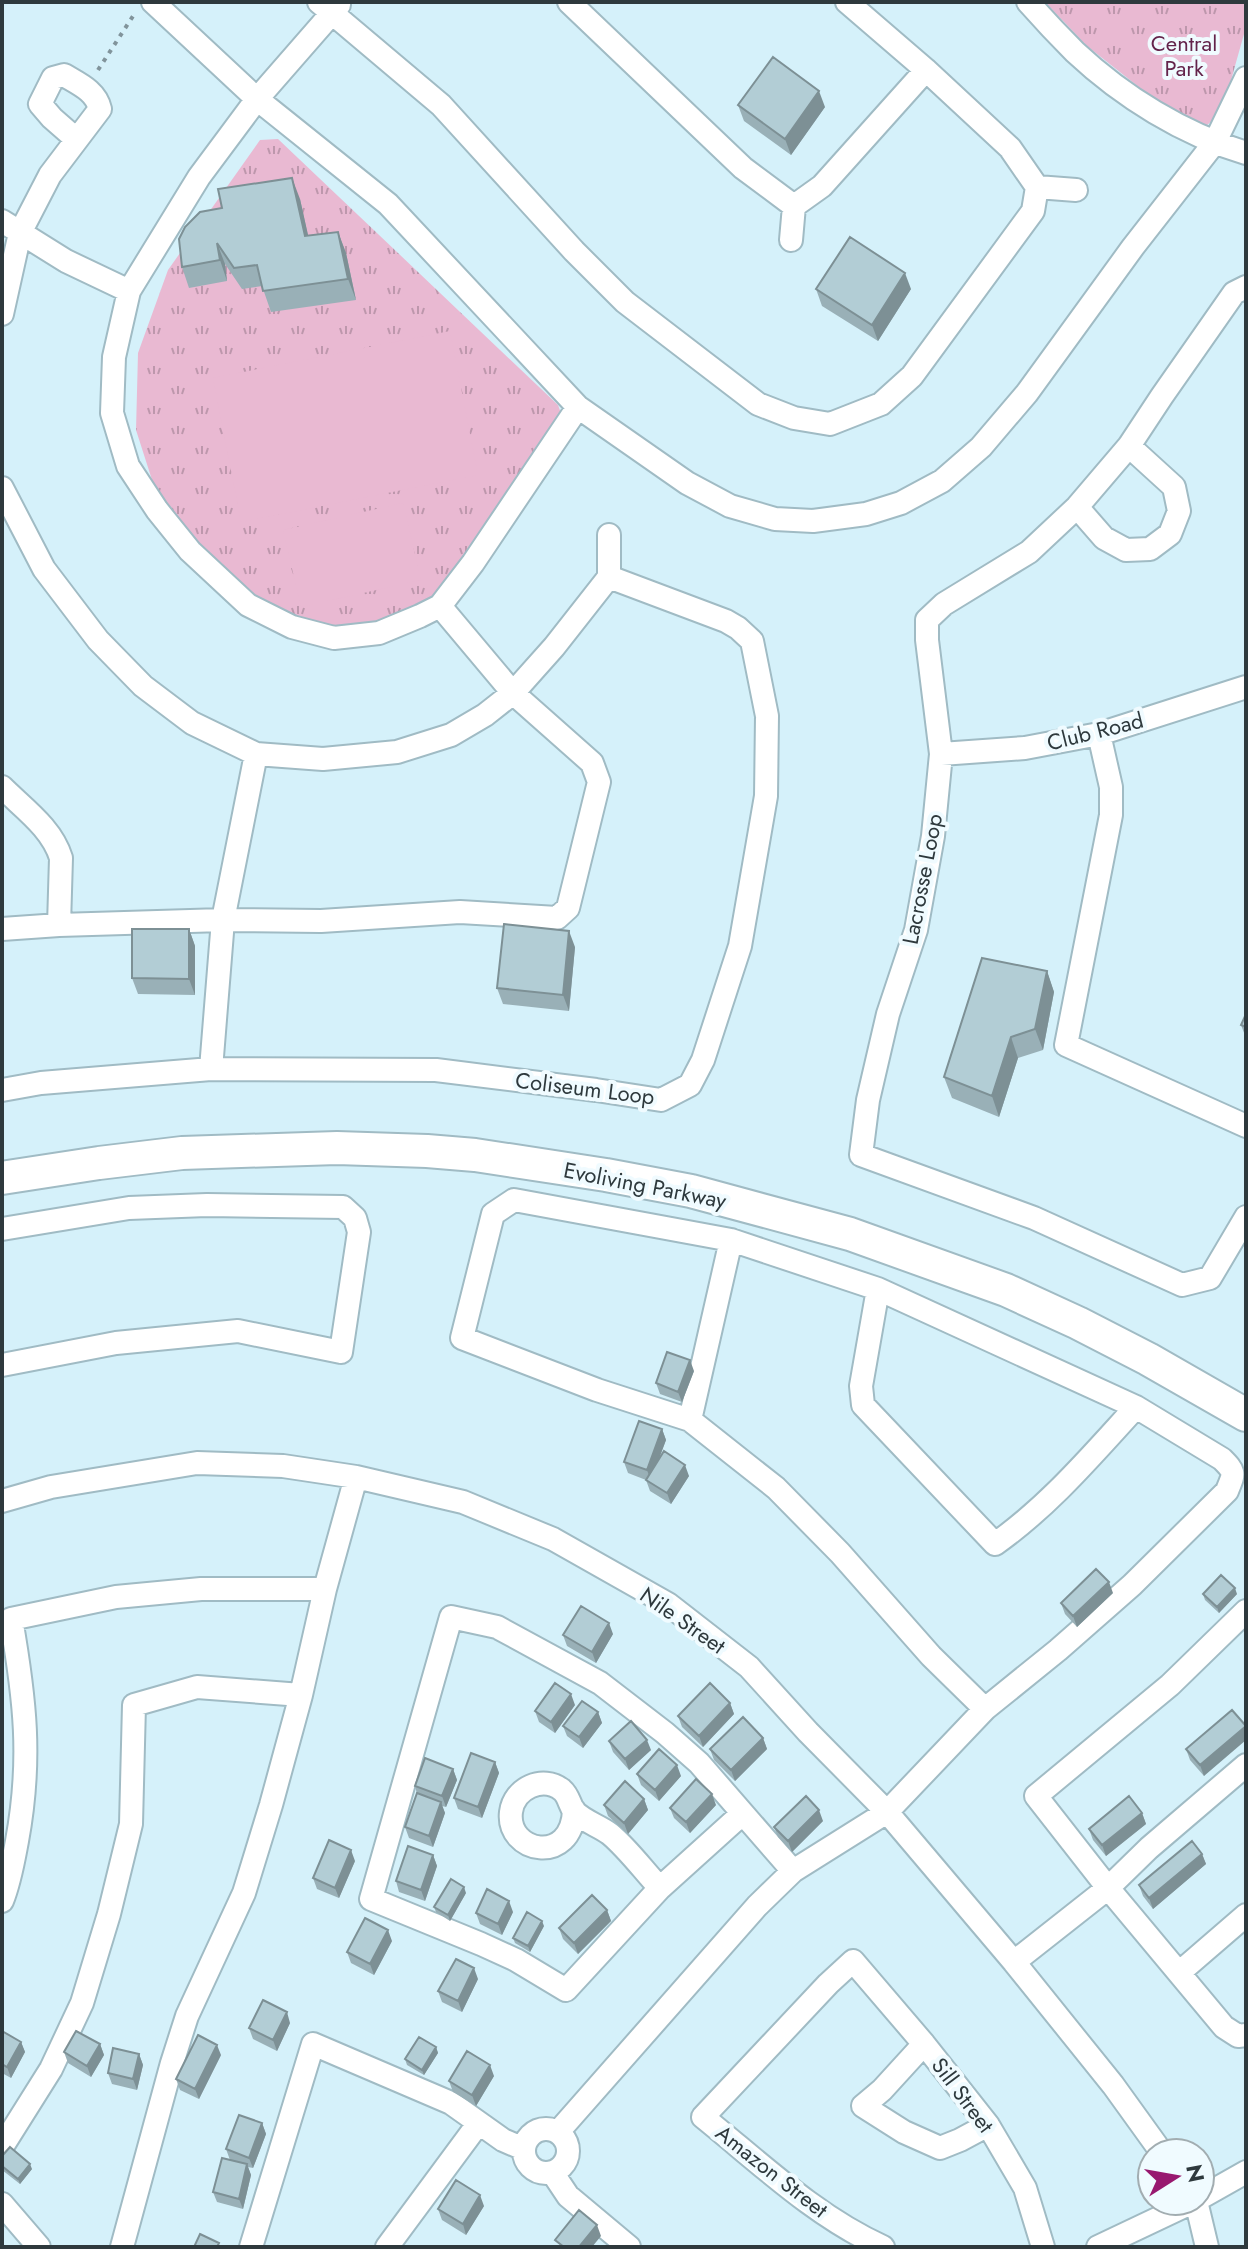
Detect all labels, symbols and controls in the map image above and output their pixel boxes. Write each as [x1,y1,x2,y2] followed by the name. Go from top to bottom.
[1151,27,1217,84] park label: Central Park
[1043,704,1147,758] street label: Club Road
[894,811,950,947] street label: Lacrosse Loop
[514,1064,656,1112] street label: Coliseum Loop
[561,1154,729,1217] street label: Evoliving Parkway
[634,1579,733,1662] street label: Nile Street
[924,2051,1002,2140] street label: Sill Street
[709,2117,835,2226] street label: Amazon Street
[1136,2137,1216,2217] north arrow
[1178,2162,1213,2185] text: N

